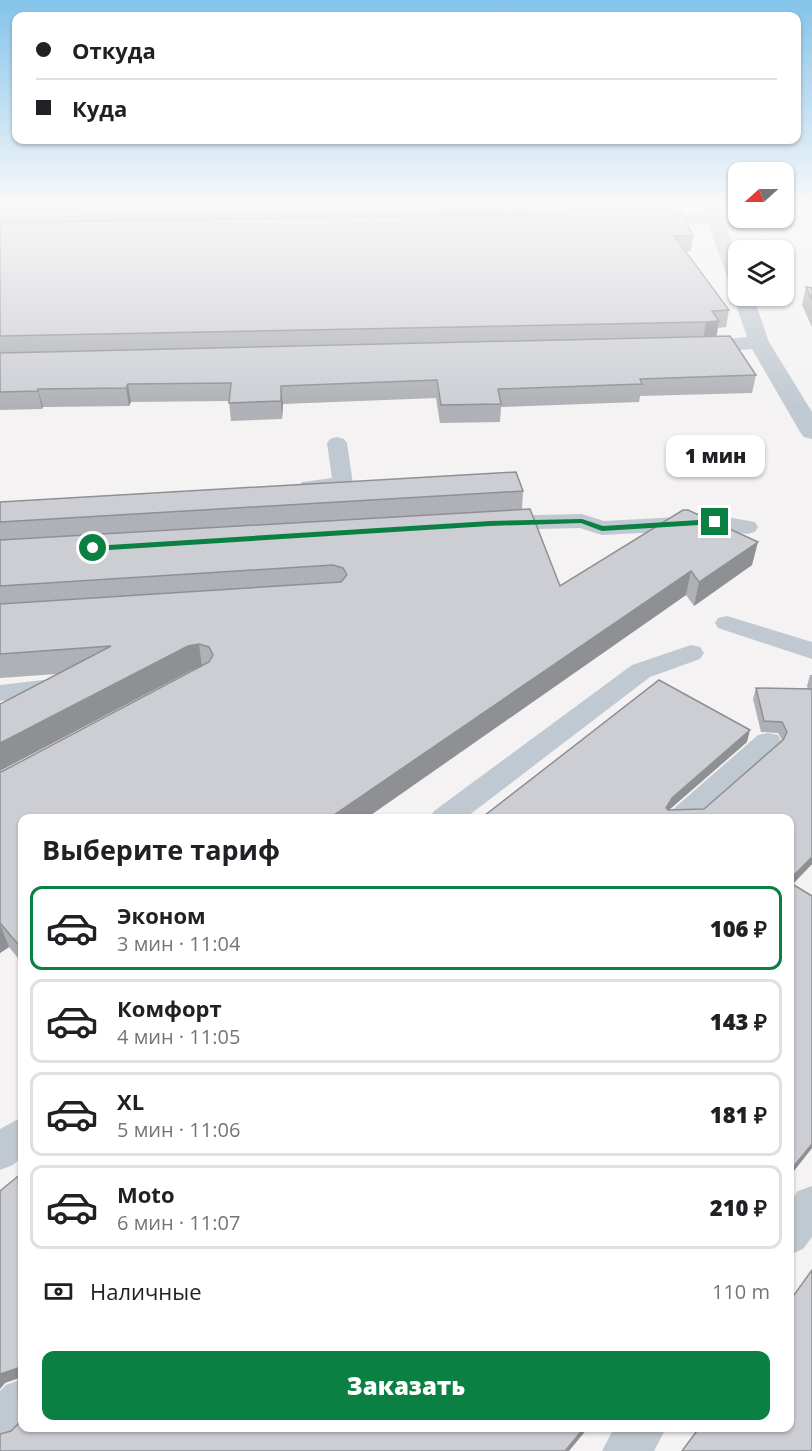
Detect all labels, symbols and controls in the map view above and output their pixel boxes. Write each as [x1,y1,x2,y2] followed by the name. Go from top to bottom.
[72,35,156,65] text: Откуда
[72,93,127,123] text: Куда
[728,162,794,228] north arrow
[728,162,794,306] map controls
[728,240,794,306] button: layers
[666,435,764,477] callout: 1 мин
[685,442,746,469] text: 1 мин
[701,508,728,535] route end
[79,534,106,561] route start
[42,831,280,868] text: Выберите тариф
[117,900,206,930] text: Эконом
[45,901,99,955] icon: car
[710,913,767,943] text: 106 ₽
[117,930,240,957] text: 3 мин · 11:04
[117,993,222,1023] text: Комфорт
[45,994,99,1048] icon: car
[710,1006,767,1036] text: 143 ₽
[117,1023,240,1050] text: 4 мин · 11:05
[117,1086,144,1116] text: XL
[45,1087,99,1141] icon: car
[710,1099,767,1129] text: 181 ₽
[117,1116,240,1143] text: 5 мин · 11:06
[117,1179,175,1209] text: Moto
[45,1180,99,1234] icon: car
[710,1192,767,1222] text: 210 ₽
[117,1209,240,1236] text: 6 мин · 11:07
[42,1275,75,1308] icon: cash
[90,1276,202,1306] text: Наличные
[712,1278,770,1305] text: 110 m
[42,1351,770,1420] button: Заказать

